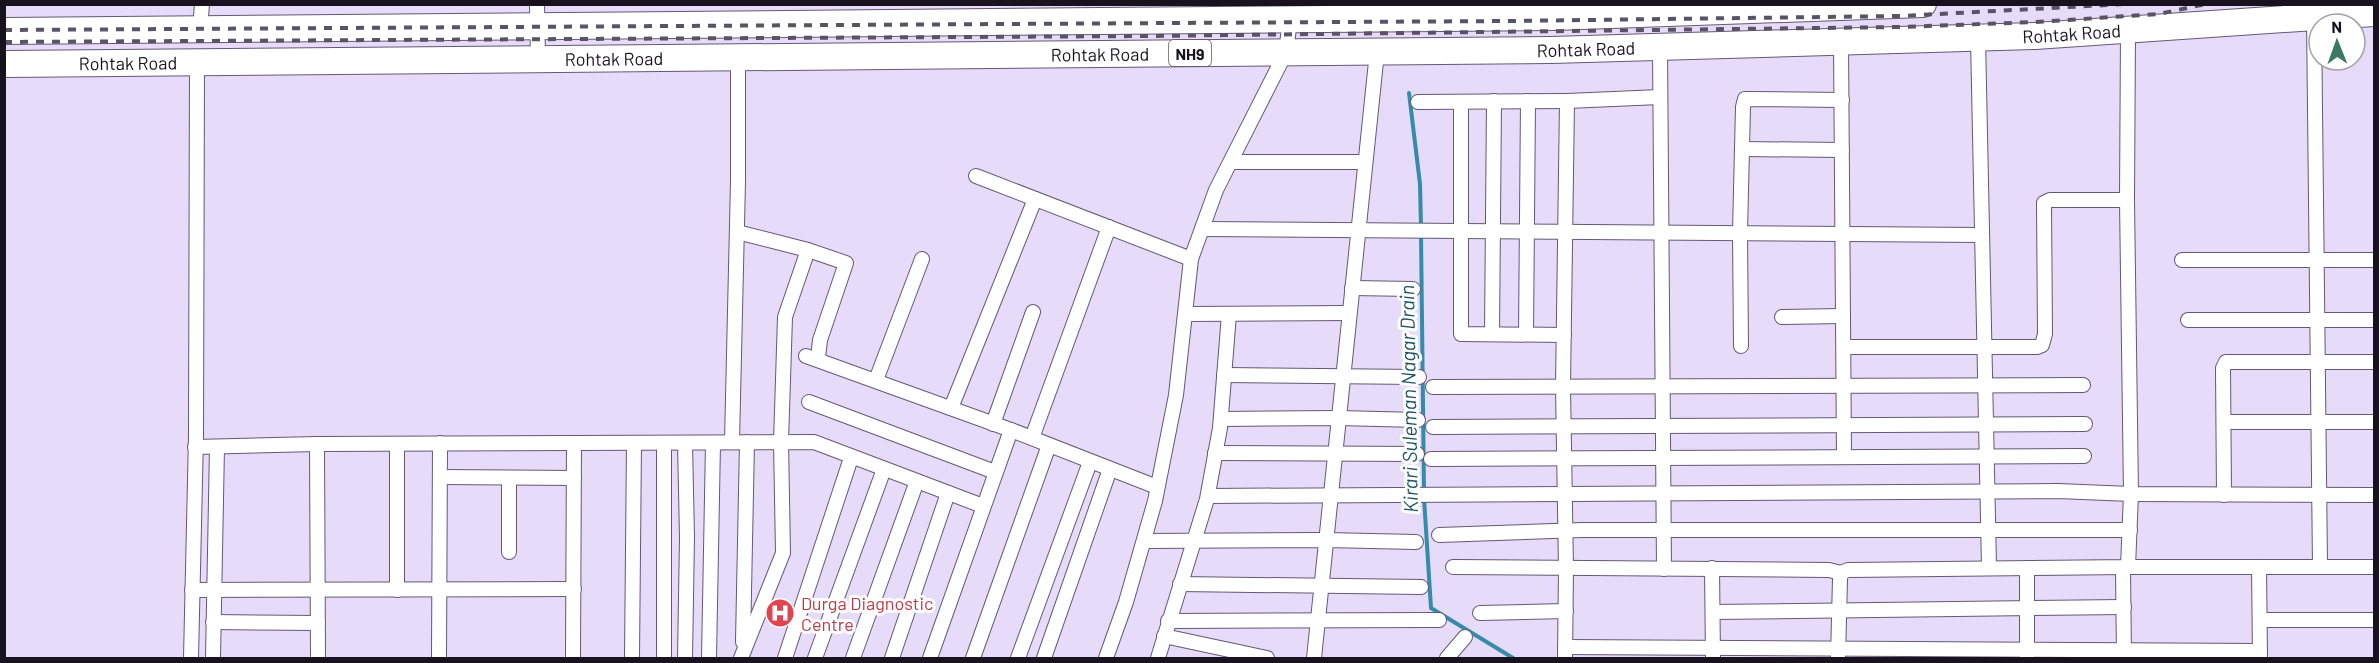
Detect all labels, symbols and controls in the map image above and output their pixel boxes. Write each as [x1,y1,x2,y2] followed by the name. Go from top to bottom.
[2307,12,2367,72] north arrow
[2331,17,2342,36] text: N
[2022,19,2122,47] street label: Rohtak Road
[1536,37,1636,61] street label: Rohtak Road
[1169,40,1211,66] road number: NH9
[1051,43,1149,66] street label: Rohtak Road
[565,47,663,70] street label: Rohtak Road
[79,51,177,74] street label: Rohtak Road
[1394,285,1422,513] water label: Kirari Suleman Nagar Drain
[801,592,933,635] place label: Durga Diagnostic Centre
[764,597,796,629] hospital icon: Durga Diagnostic Centre

